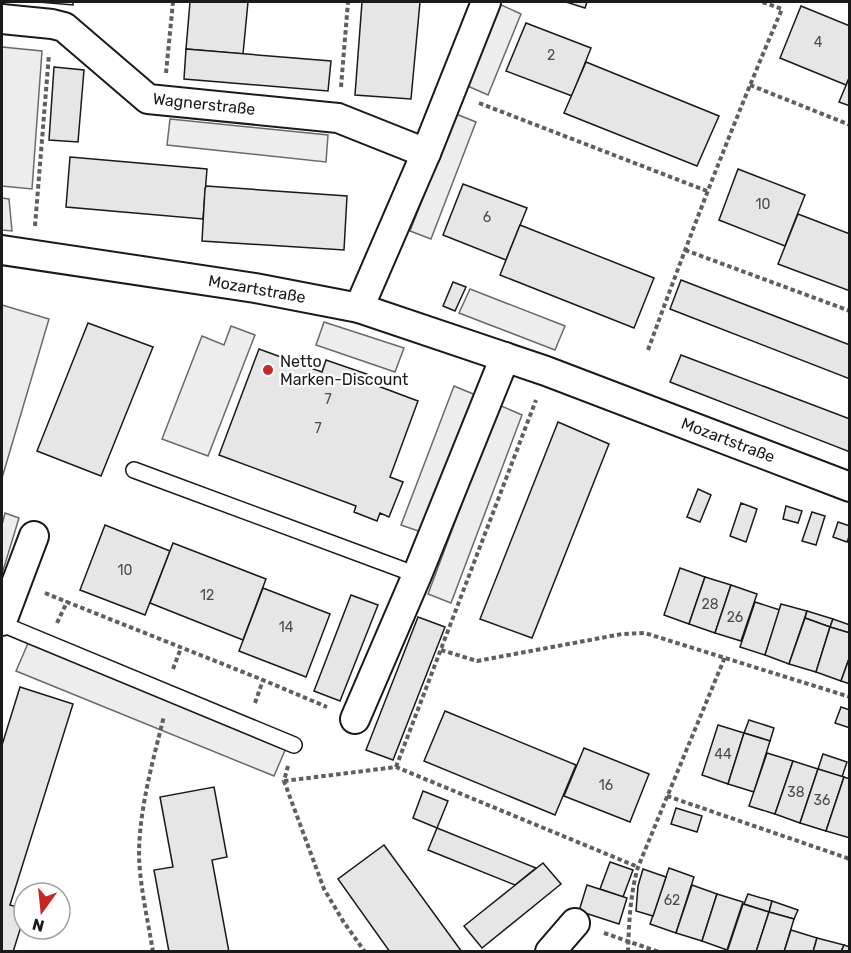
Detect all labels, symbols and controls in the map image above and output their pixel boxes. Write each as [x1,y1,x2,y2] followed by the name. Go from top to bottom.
[814,34,823,51] house number: 4
[547,47,555,64] house number: 2
[152,89,256,119] street label: Wagnerstraße
[756,196,771,213] house number: 10
[483,209,491,226] house number: 6
[207,271,307,307] street label: Mozartstraße
[280,352,408,389] place label: Netto Marken-Discount
[261,363,275,377] marker: Netto Marken-Discount
[324,391,332,408] house number: 7
[679,413,778,467] street label: Mozartstraße
[314,420,322,437] house number: 7
[118,562,133,579] house number: 10
[200,587,214,604] house number: 12
[701,596,719,613] house number: 28
[727,609,743,626] house number: 26
[279,619,294,636] house number: 14
[714,746,732,763] house number: 44
[599,777,613,794] house number: 16
[787,784,805,801] house number: 38
[814,792,830,809] house number: 36
[12,881,72,941] north arrow
[664,892,680,909] house number: 62
[30,914,46,936] text: N

